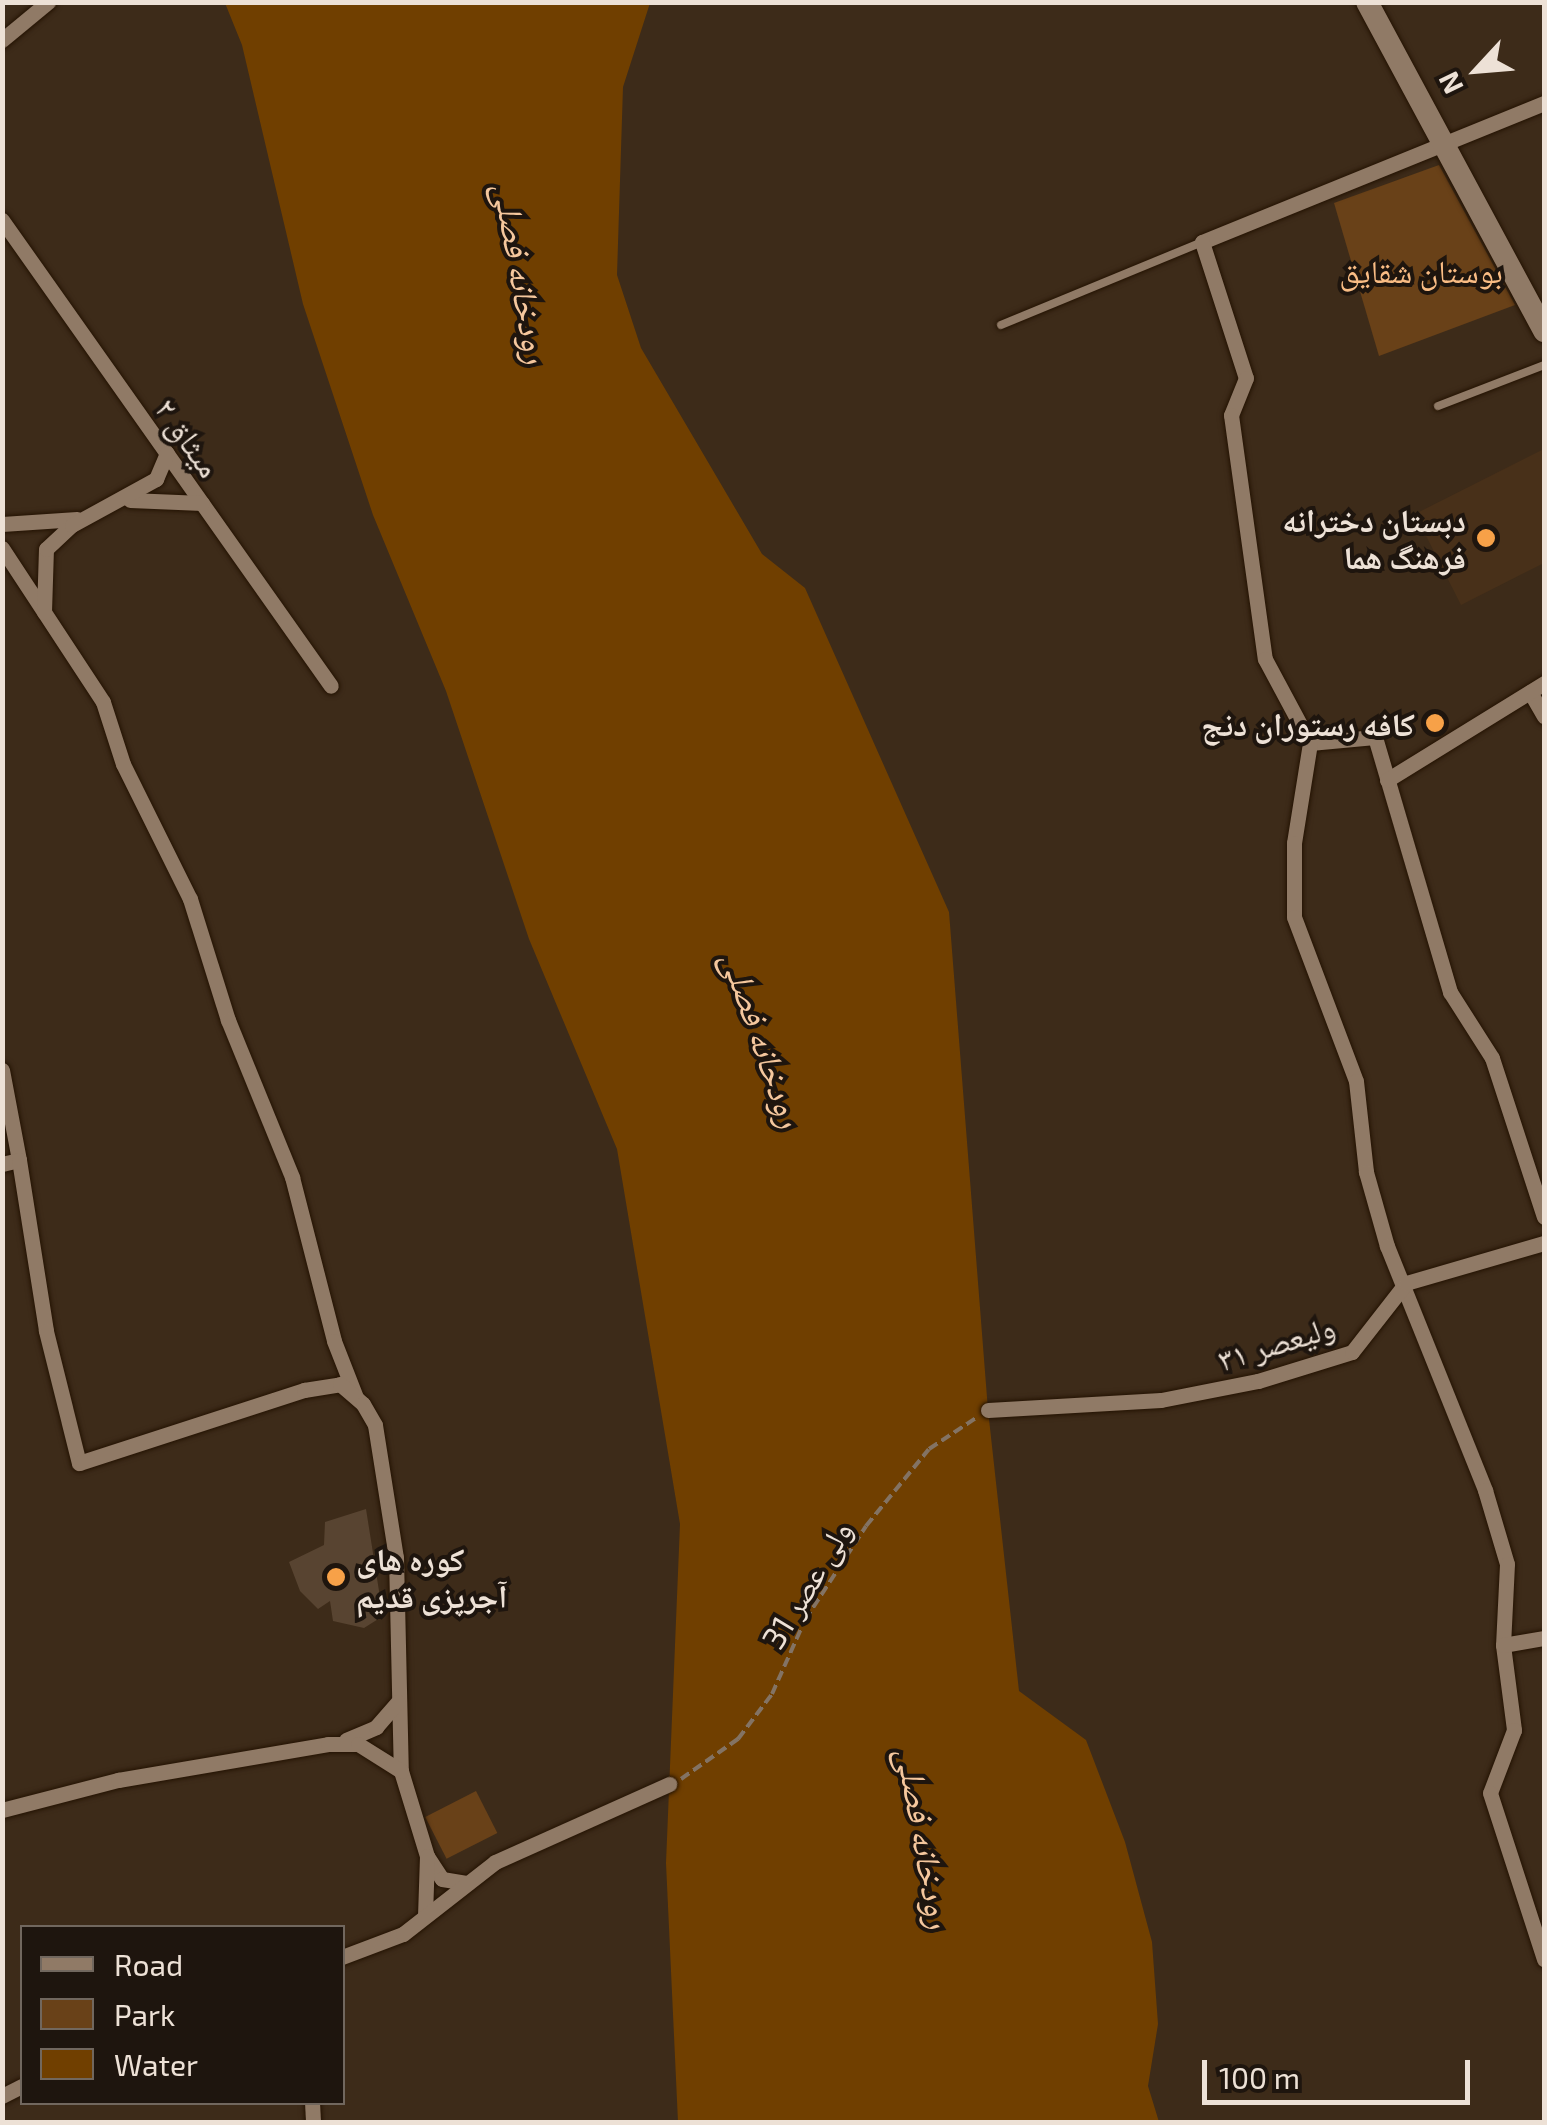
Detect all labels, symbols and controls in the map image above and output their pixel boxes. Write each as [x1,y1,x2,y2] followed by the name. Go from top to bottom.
[1427,20,1527,120] north arrow
[1430,67,1470,100] text: N
[486,179,560,367] water label: رودخانه فصلی
[1339,251,1503,289] park label: بوستان شقایق
[148,390,230,484] street label: میثاق ۲
[1282,501,1466,576] place label: دبستان دخترانه فرهنگ هما
[1475,527,1497,549] marker: دبستان دخترانه فرهنگ هما
[1201,704,1415,742] place label: کافه رستوران دنج
[1424,712,1446,734] marker: کافه رستوران دنج
[714,946,814,1132] water label: رودخانه فصلی
[1213,1306,1339,1378] street label: ولیعصر ۳۱
[753,1513,859,1655] street label: ولی عصر 31
[356,1540,507,1615] place label: کوره های آجرپزی قدیم
[325,1566,347,1588] marker: کوره های آجرپزی قدیم
[889,1744,963,1932] water label: رودخانه فصلی
[20,1925,345,2105] legend
[114,1946,183,1982] text: Road
[114,1996,175,2032] text: Park
[1207,2040,1474,2102] scale bar
[114,2046,198,2082] text: Water
[1219,2059,1300,2095] text: 100 m

